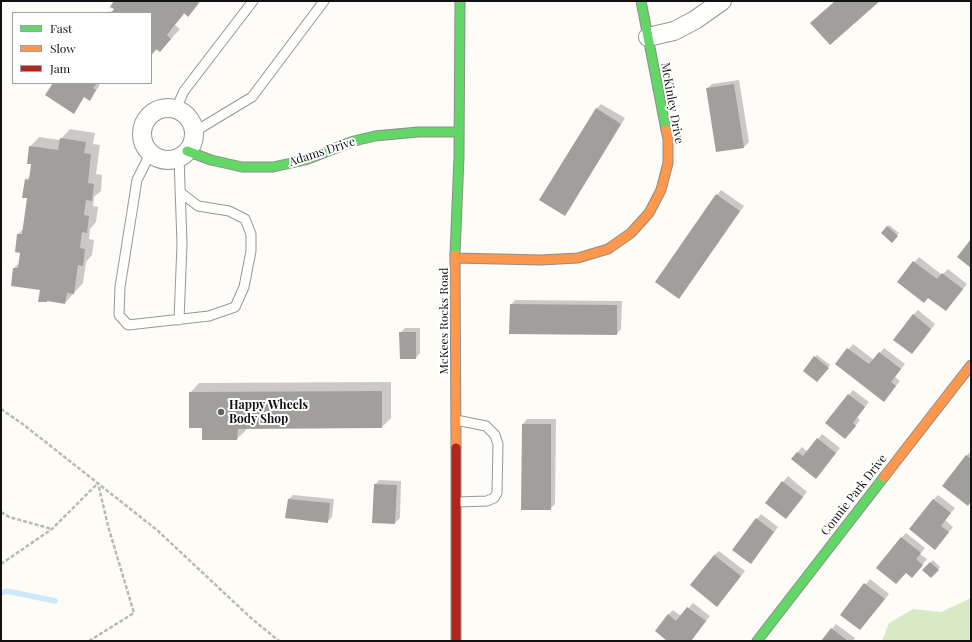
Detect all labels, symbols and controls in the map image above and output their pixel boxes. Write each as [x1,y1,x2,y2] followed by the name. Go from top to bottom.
[12,12,152,84] legend
[50,20,72,36] text: Fast
[50,40,76,56] text: Slow
[50,60,70,76] text: Jam
[658,61,686,145] street label: McKinley Drive
[287,135,357,169] street label: Adams Drive
[437,268,451,374] street label: McKees Rocks Road
[229,398,308,426] place label: Happy Wheels Body Shop
[216,407,226,417] marker: Happy Wheels Body Shop
[818,452,890,538] street label: Connie Park Drive

